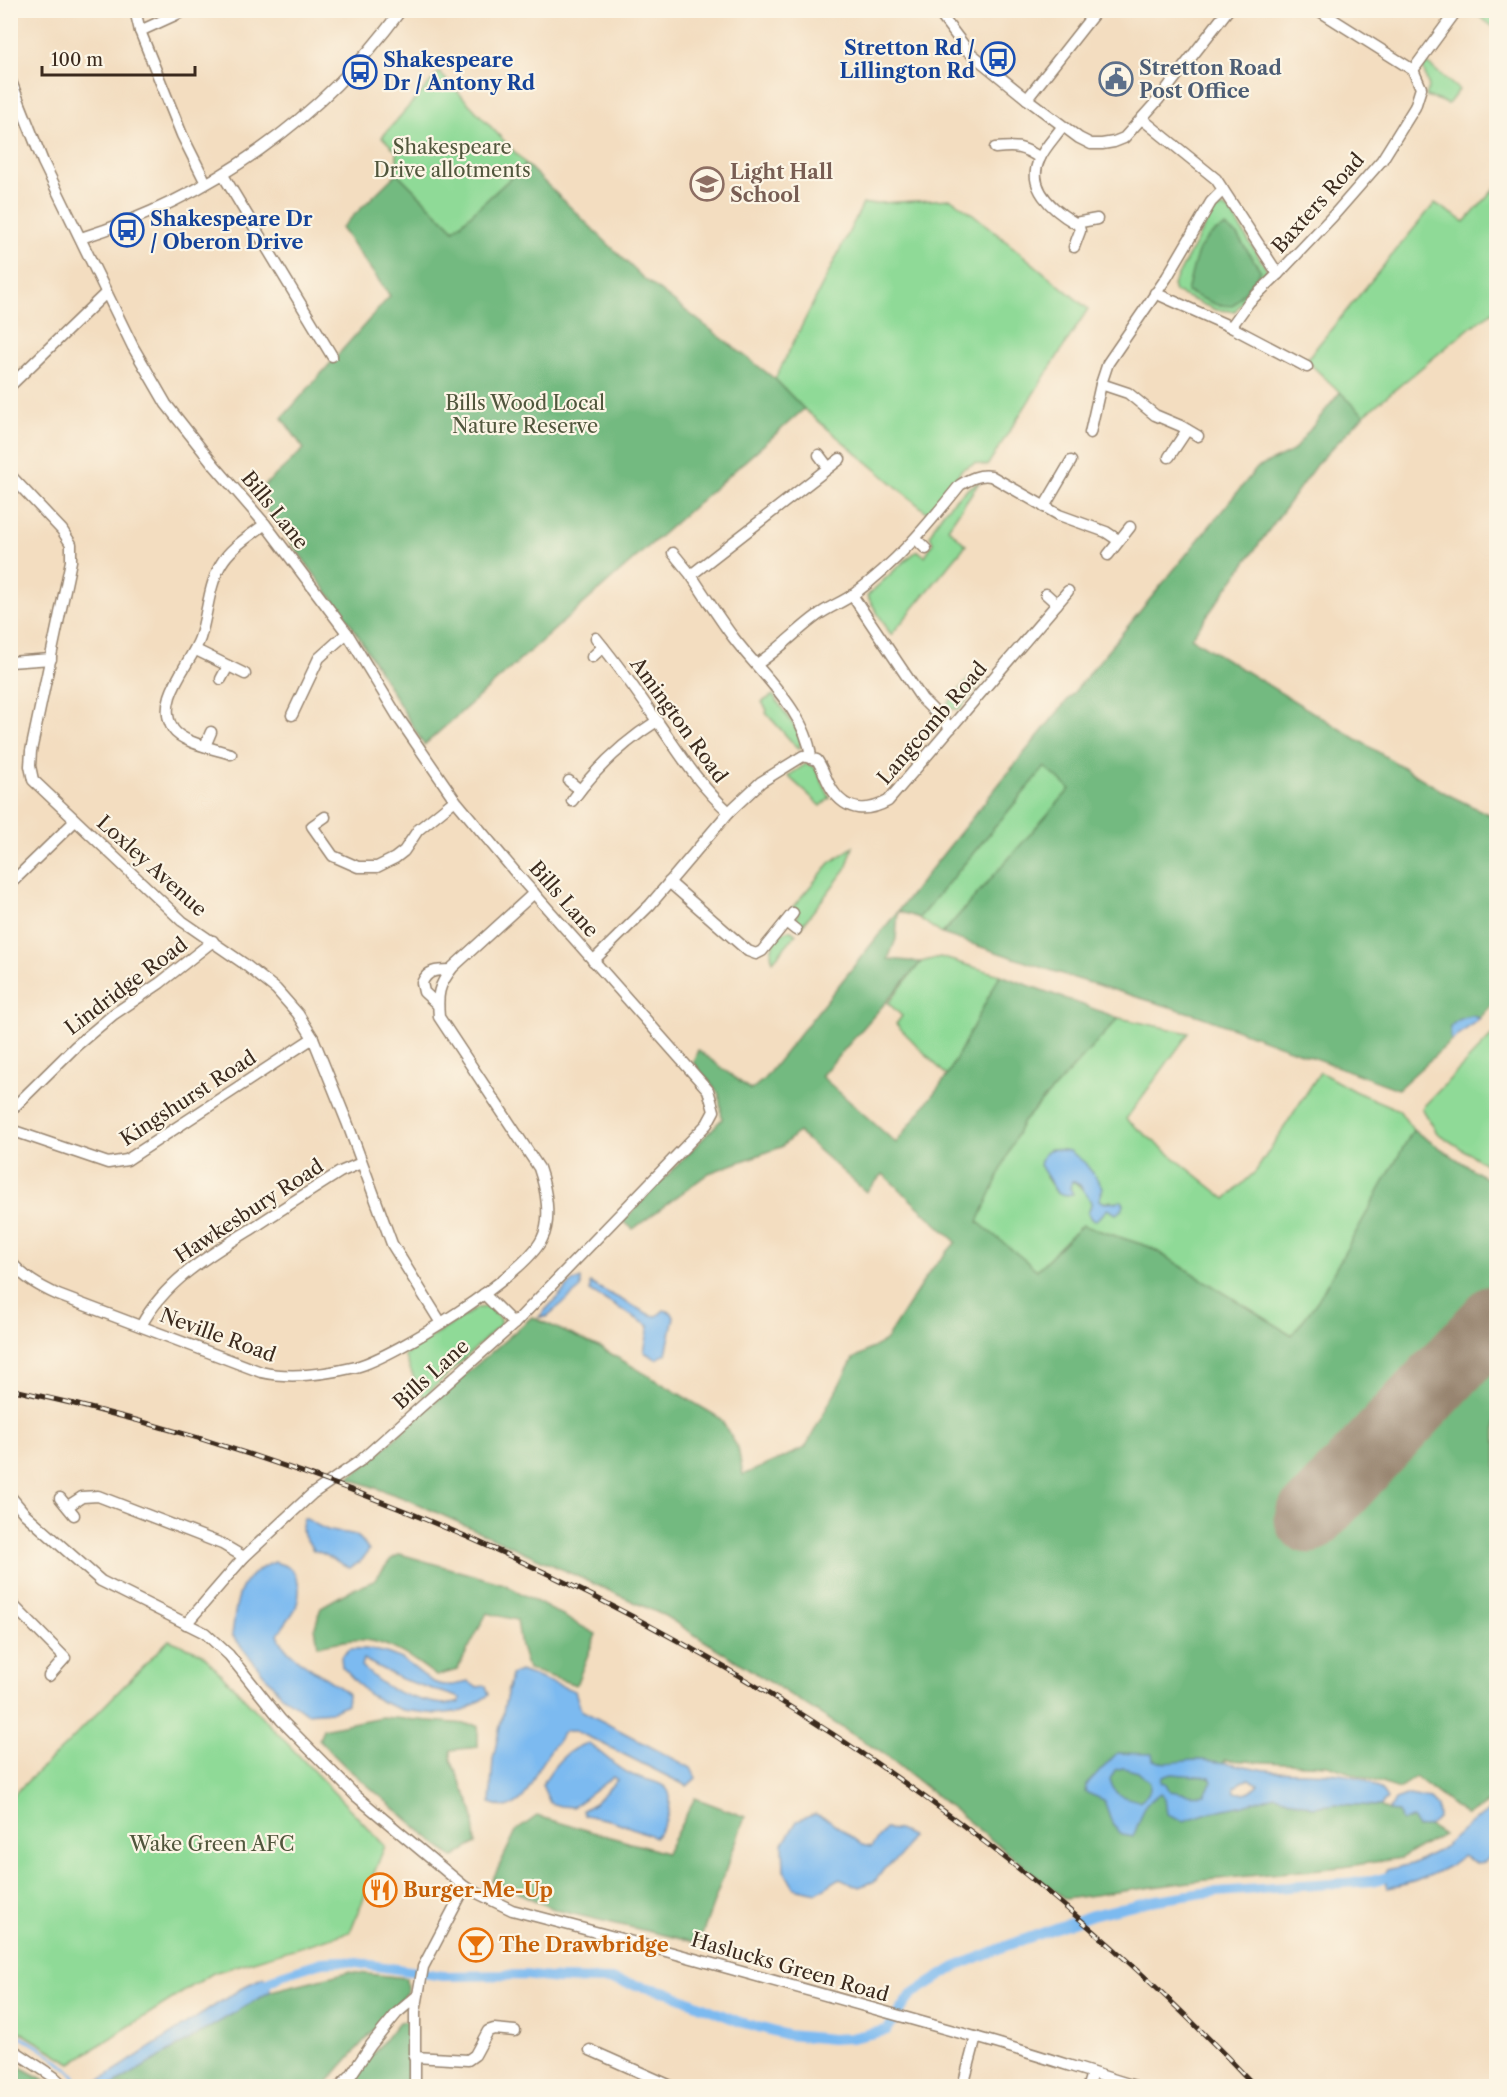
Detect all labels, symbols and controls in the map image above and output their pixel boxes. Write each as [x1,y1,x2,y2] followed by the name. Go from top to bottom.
[839,36,976,83] place label: Stretton Rd / Lillington Rd
[42,39,195,77] scale bar
[980,41,1016,77] bus stop icon: Stretton Rd / Lillington Rd
[383,48,536,95] place label: Shakespeare Dr / Antony Rd
[51,49,103,71] text: 100 m
[342,54,378,90] bus stop icon: Shakespeare Dr / Antony Rd
[1139,56,1282,103] place label: Stretton Road Post Office
[1098,61,1134,97] public building icon: Stretton Road Post Office
[373,135,531,182] park label: Shakespeare Drive allotments
[1267,148,1369,258] street label: Baxters Road
[730,160,833,207] place label: Light Hall School
[689,166,725,202] school or university icon: Light Hall School
[150,207,313,254] place label: Shakespeare Dr / Oberon Drive
[109,212,145,248] bus stop icon: Shakespeare Dr / Oberon Drive
[445,391,605,438] park label: Bills Wood Local Nature Reserve
[236,466,314,554] street label: Bills Lane
[625,652,733,787] street label: Amington Road
[872,657,992,789] street label: Langcomb Road
[92,810,212,922] street label: Loxley Avenue
[524,856,604,942] street label: Bills Lane
[60,932,192,1040] street label: Lindridge Road
[116,1045,260,1151] street label: Kingshurst Road
[170,1154,328,1268] street label: Hawkesbury Road
[157,1303,279,1367] street label: Neville Road
[388,1334,474,1414] street label: Bills Lane
[129,1832,294,1856] park label: Wake Green AFC
[362,1872,398,1908] restaurant icon: Burger-Me-Up
[403,1878,553,1902] place label: Burger-Me-Up
[458,1927,494,1963] bar icon: The Drawbridge
[688,1927,892,2007] street label: Haslucks Green Road
[499,1933,669,1957] place label: The Drawbridge

